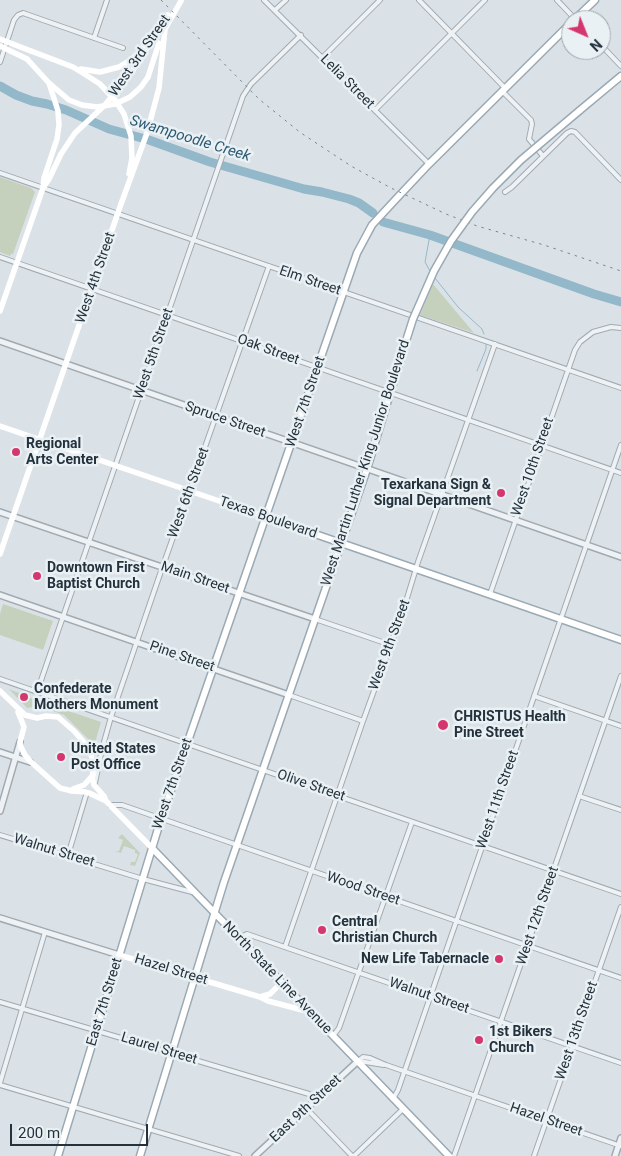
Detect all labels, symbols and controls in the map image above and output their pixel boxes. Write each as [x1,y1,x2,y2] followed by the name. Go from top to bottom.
[561,10,611,60] north arrow
[106,12,174,100] street label: West 3rd Street
[587,36,605,54] text: N
[316,51,378,113] street label: Lelia Street
[127,112,253,166] water label: Swampoodle Creek
[73,230,119,326] street label: West 4th Street
[277,263,343,299] street label: Elm Street
[131,306,177,402] street label: West 5th Street
[235,331,301,369] street label: Oak Street
[318,338,414,588] street label: West Martin Luther King Junior Boulevard
[283,354,329,450] street label: West 7th Street
[183,398,267,442] street label: Spruce Street
[508,415,558,519] street label: West 10th Street
[26,436,98,468] place label: Regional Arts Center
[165,445,213,541] street label: West 6th Street
[10,446,22,458] marker: Regional Arts Center
[374,477,491,510] place label: Texarkana Sign & Signal Department
[495,487,507,499] marker: Texarkana Sign & Signal Department
[217,493,319,543] street label: Texas Boulevard
[159,558,231,598] street label: Main Street
[47,560,145,592] place label: Downtown First Baptist Church
[31,570,43,582] marker: Downtown First Baptist Church
[366,597,414,693] street label: West 9th Street
[147,638,217,676] street label: Pine Street
[34,681,158,714] place label: Confederate Mothers Monument
[18,691,30,703] marker: Confederate Mothers Monument
[454,709,566,742] place label: CHRISTUS Health Pine Street
[436,718,450,732] marker: CHRISTUS Health Pine Street
[150,736,196,832] street label: West 7th Street
[71,741,156,774] place label: United States Post Office
[473,748,523,852] street label: West 11th Street
[55,751,67,763] marker: United States Post Office
[275,767,347,805] street label: Olive Street
[12,831,96,871] street label: Walnut Street
[513,864,563,968] street label: West 12th Street
[324,869,402,909] street label: Wood Street
[332,914,437,946] place label: Central Christian Church
[219,918,335,1038] street label: North State Line Avenue
[316,924,328,936] marker: Central Christian Church
[132,951,210,989] street label: Hazel Street
[361,951,489,967] place label: New Life Tabernacle
[493,953,505,965] marker: New Life Tabernacle
[84,956,126,1048] street label: East 7th Street
[387,974,471,1018] street label: Walnut Street
[552,979,602,1083] street label: West 13th Street
[489,1024,552,1056] place label: 1st Bikers Church
[119,1029,199,1069] street label: Laurel Street
[473,1034,485,1046] marker: 1st Bikers Church
[267,1072,345,1146] street label: East 9th Street
[507,1100,585,1140] street label: Hazel Street
[12,1114,150,1146] scale bar
[18,1124,60,1142] text: 200 m

